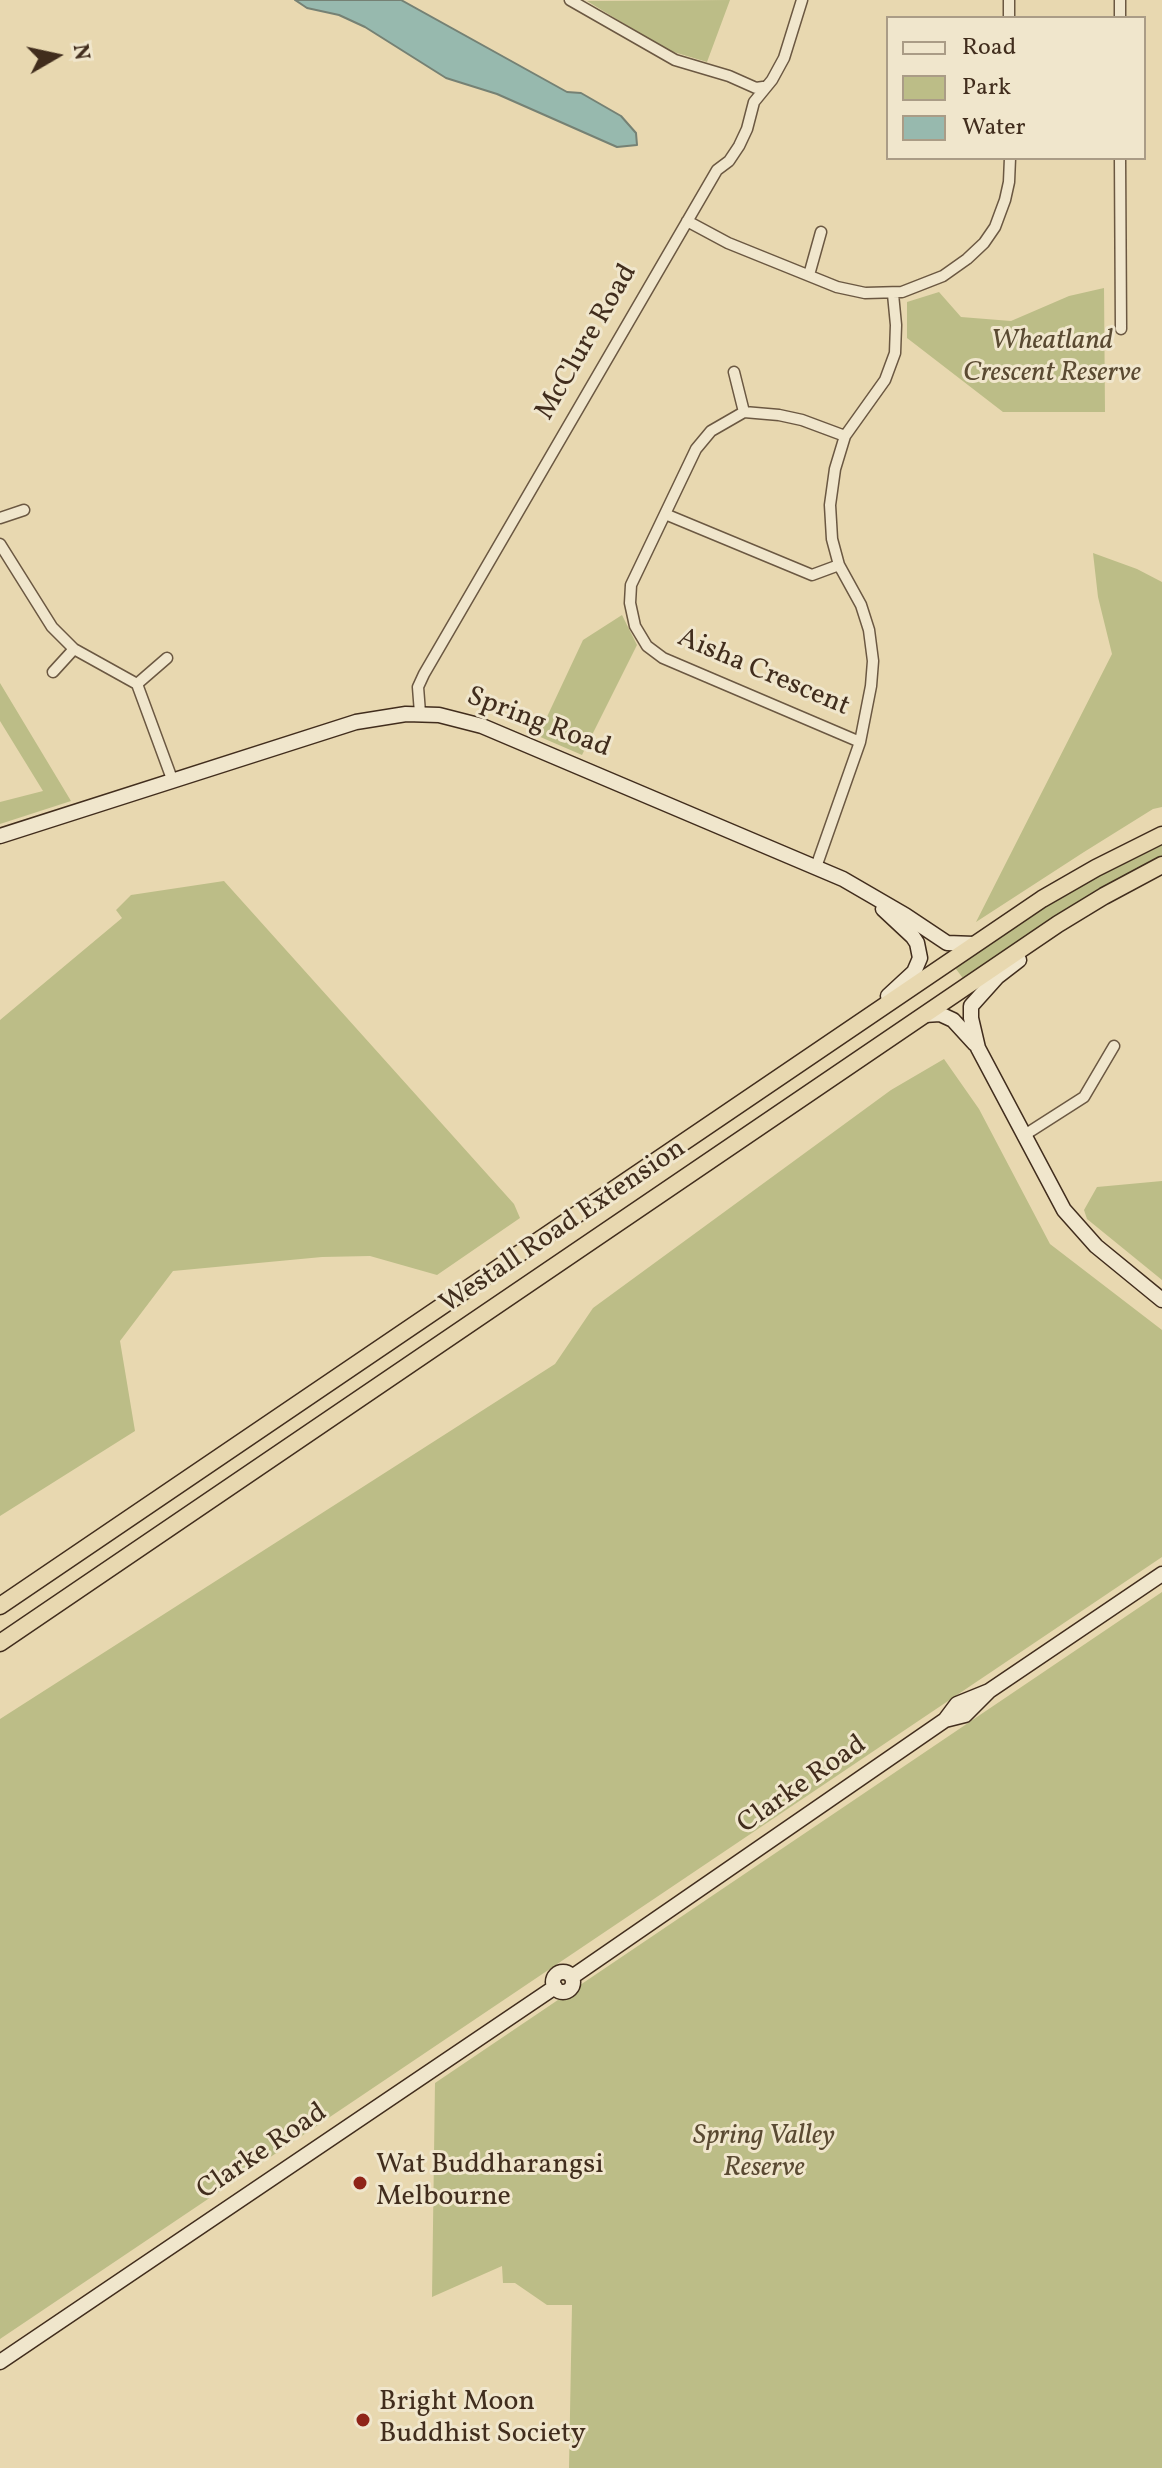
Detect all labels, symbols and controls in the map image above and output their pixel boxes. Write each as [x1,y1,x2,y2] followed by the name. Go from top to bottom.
[16,16,96,96] north arrow
[886,16,1146,160] legend
[962,31,1016,65] text: Road
[64,42,97,62] text: N
[962,71,1011,105] text: Park
[962,111,1026,145] text: Water
[530,259,646,427] street label: McClure Road
[963,326,1141,392] park label: Wheatland Crescent Reserve
[672,623,854,725] street label: Aisha Crescent
[461,681,615,767] street label: Spring Road
[435,1133,693,1323] street label: Westall Road Extension
[732,1729,874,1843] street label: Clarke Road
[192,2097,334,2209] street label: Clarke Road
[693,2121,835,2187] park label: Spring Valley Reserve
[376,2150,604,2216] place label: Wat Buddharangsi Melbourne
[351,2174,369,2192] marker: Wat Buddharangsi Melbourne
[379,2387,586,2453] place label: Bright Moon Buddhist Society
[354,2411,372,2429] marker: Bright Moon Buddhist Society

